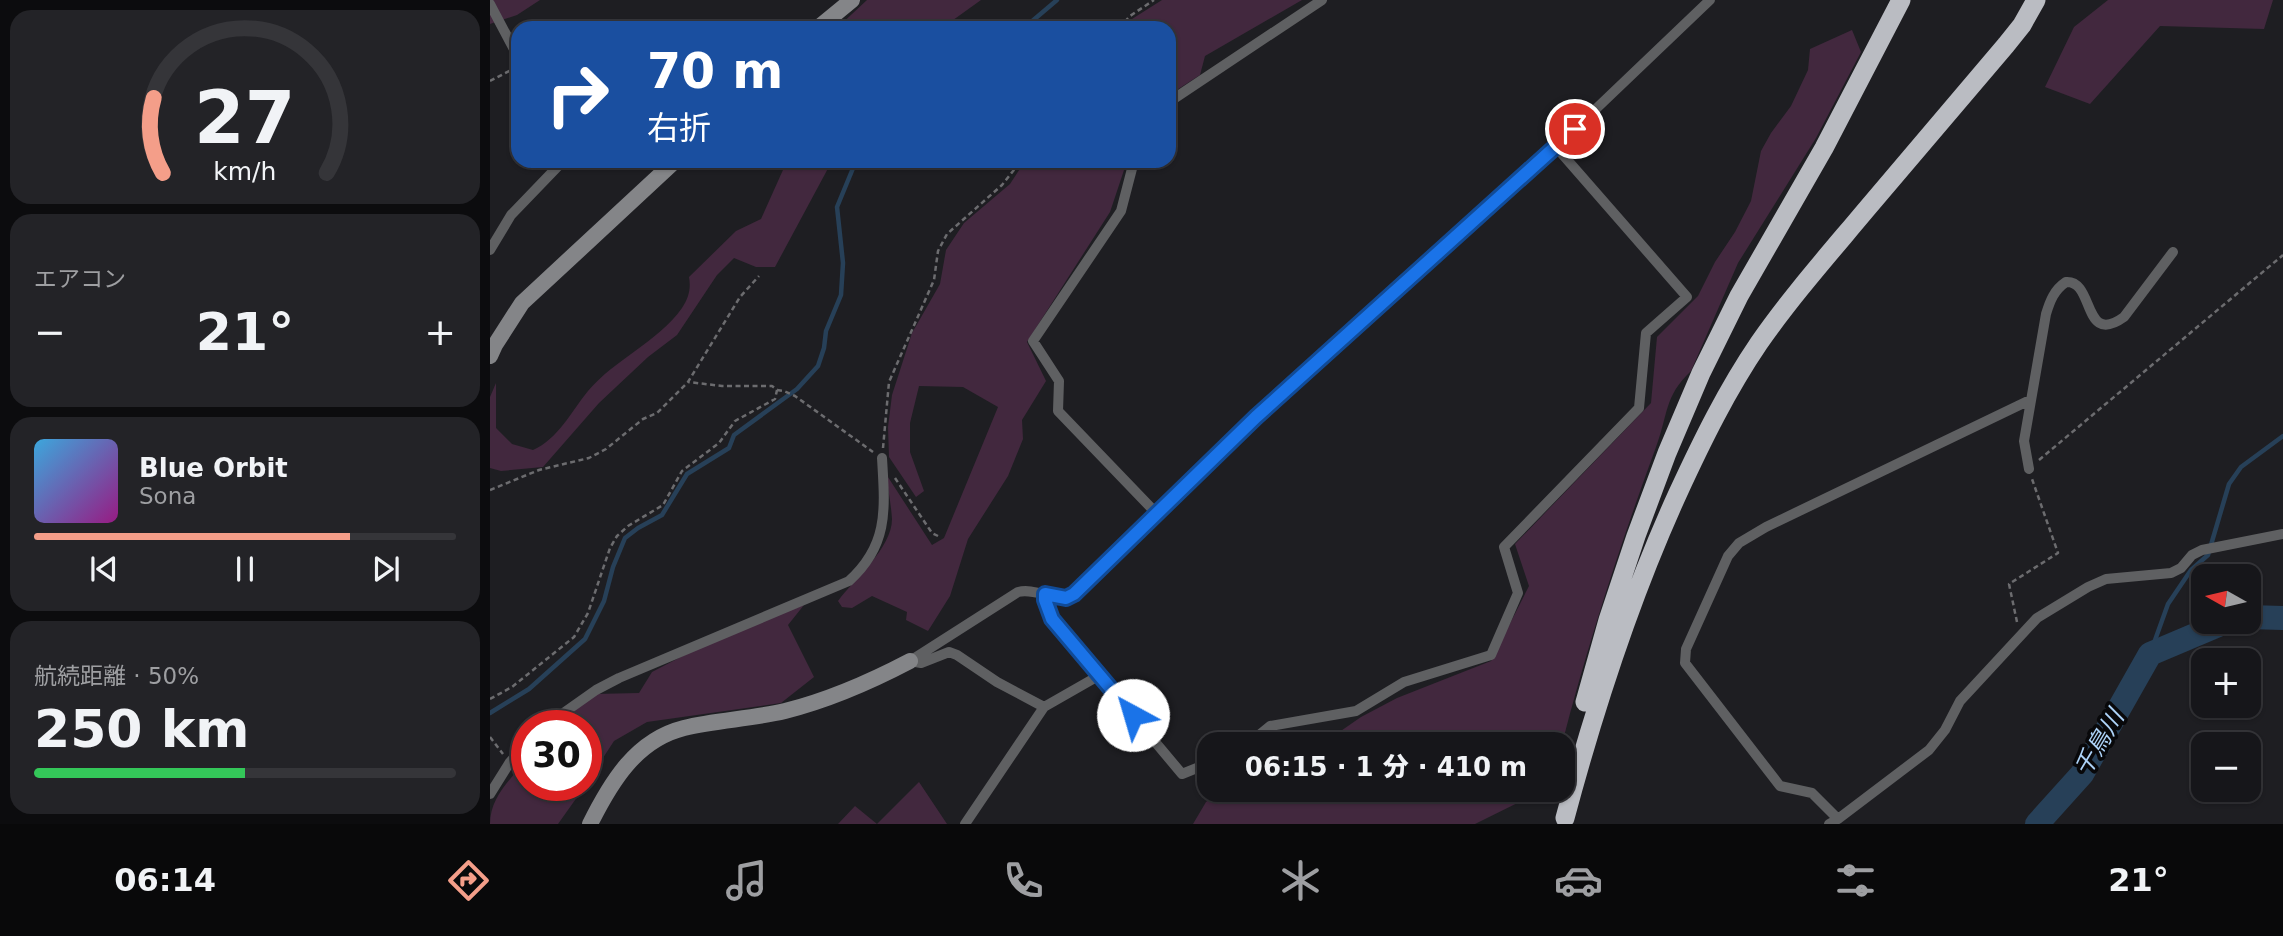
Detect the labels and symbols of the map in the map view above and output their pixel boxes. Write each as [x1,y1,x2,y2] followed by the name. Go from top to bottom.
[1545,99,1605,159] pin
[2191,564,2261,634] north arrow
[1096,678,1170,752] position arrow
[2068,702,2131,781] water label: 千鳥川
[511,710,602,801] speed limit sign: 30

